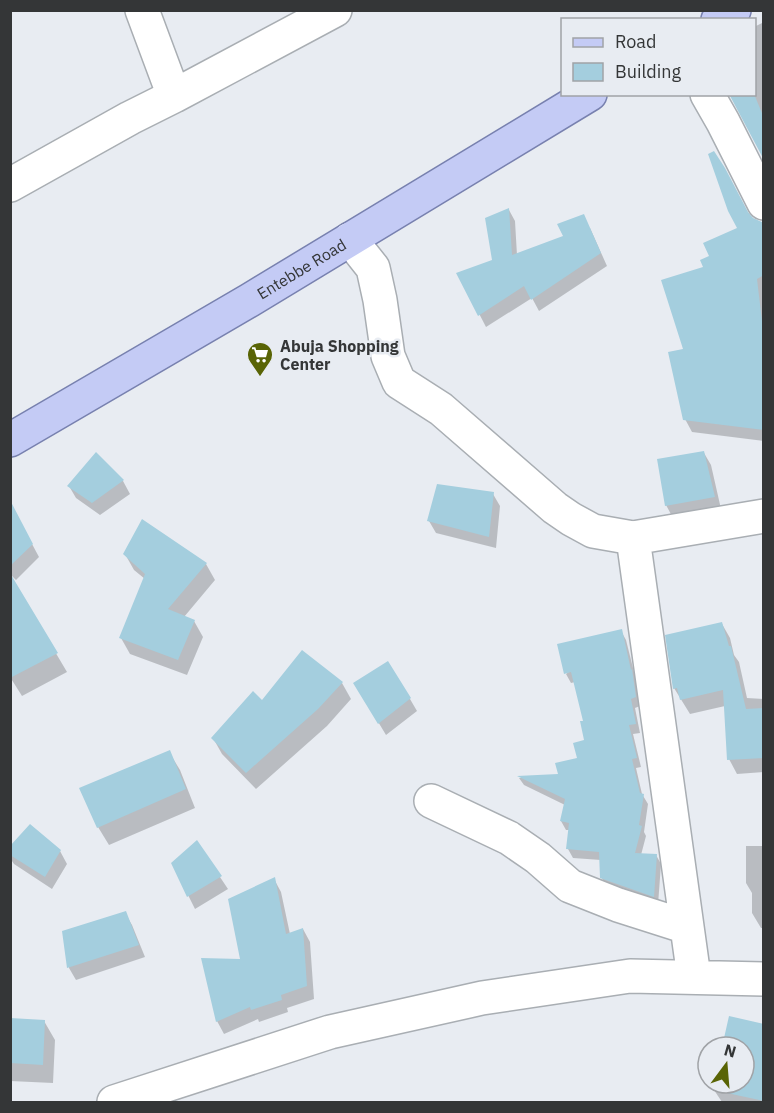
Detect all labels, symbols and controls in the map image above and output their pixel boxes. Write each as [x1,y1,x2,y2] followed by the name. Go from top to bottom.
[561,18,756,96] legend
[615,30,656,53] text: Road
[615,60,682,83] text: Building
[253,234,350,303] street label: Entebbe Road
[280,336,399,374] place label: Abuja Shopping Center
[245,340,275,378] supermarket icon: Abuja Shopping Center
[696,1035,756,1095] north arrow
[722,1039,738,1062] text: N

